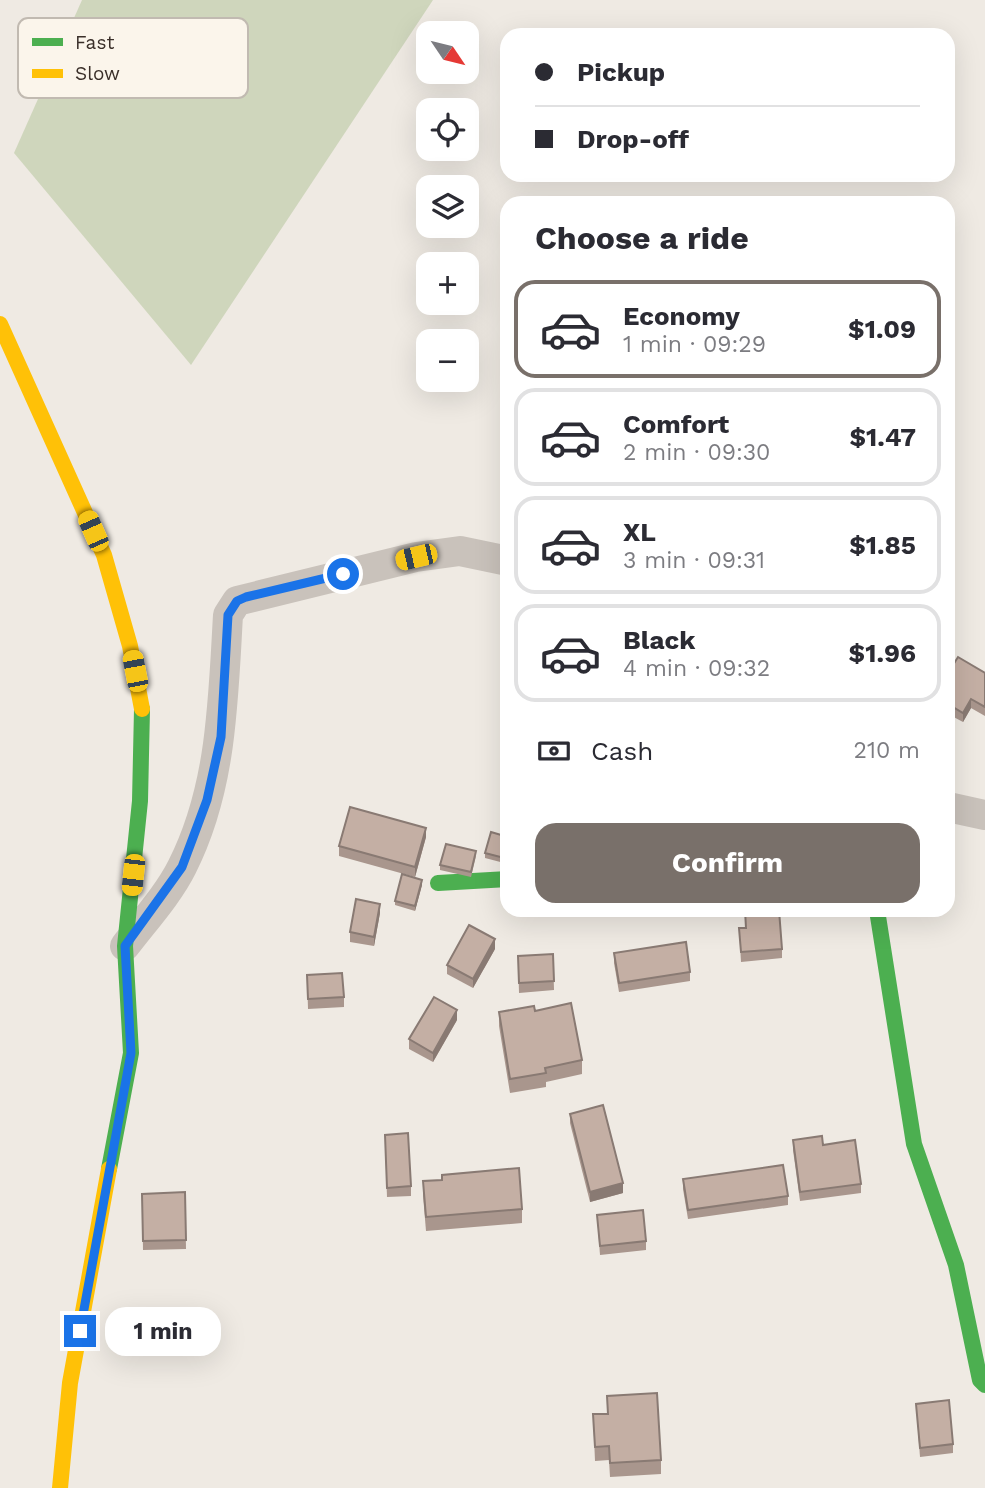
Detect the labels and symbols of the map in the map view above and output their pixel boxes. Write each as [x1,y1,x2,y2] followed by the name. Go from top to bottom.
[18,18,248,98] legend
[416,21,480,84] north arrow
[75,31,114,54] text: Fast
[75,62,120,85] text: Slow
[75,508,112,554] car
[394,542,439,572] car
[327,558,359,590] route start
[121,648,150,694] car
[121,853,146,897] car
[104,1306,220,1356] callout: 1 min
[64,1315,96,1347] route end

